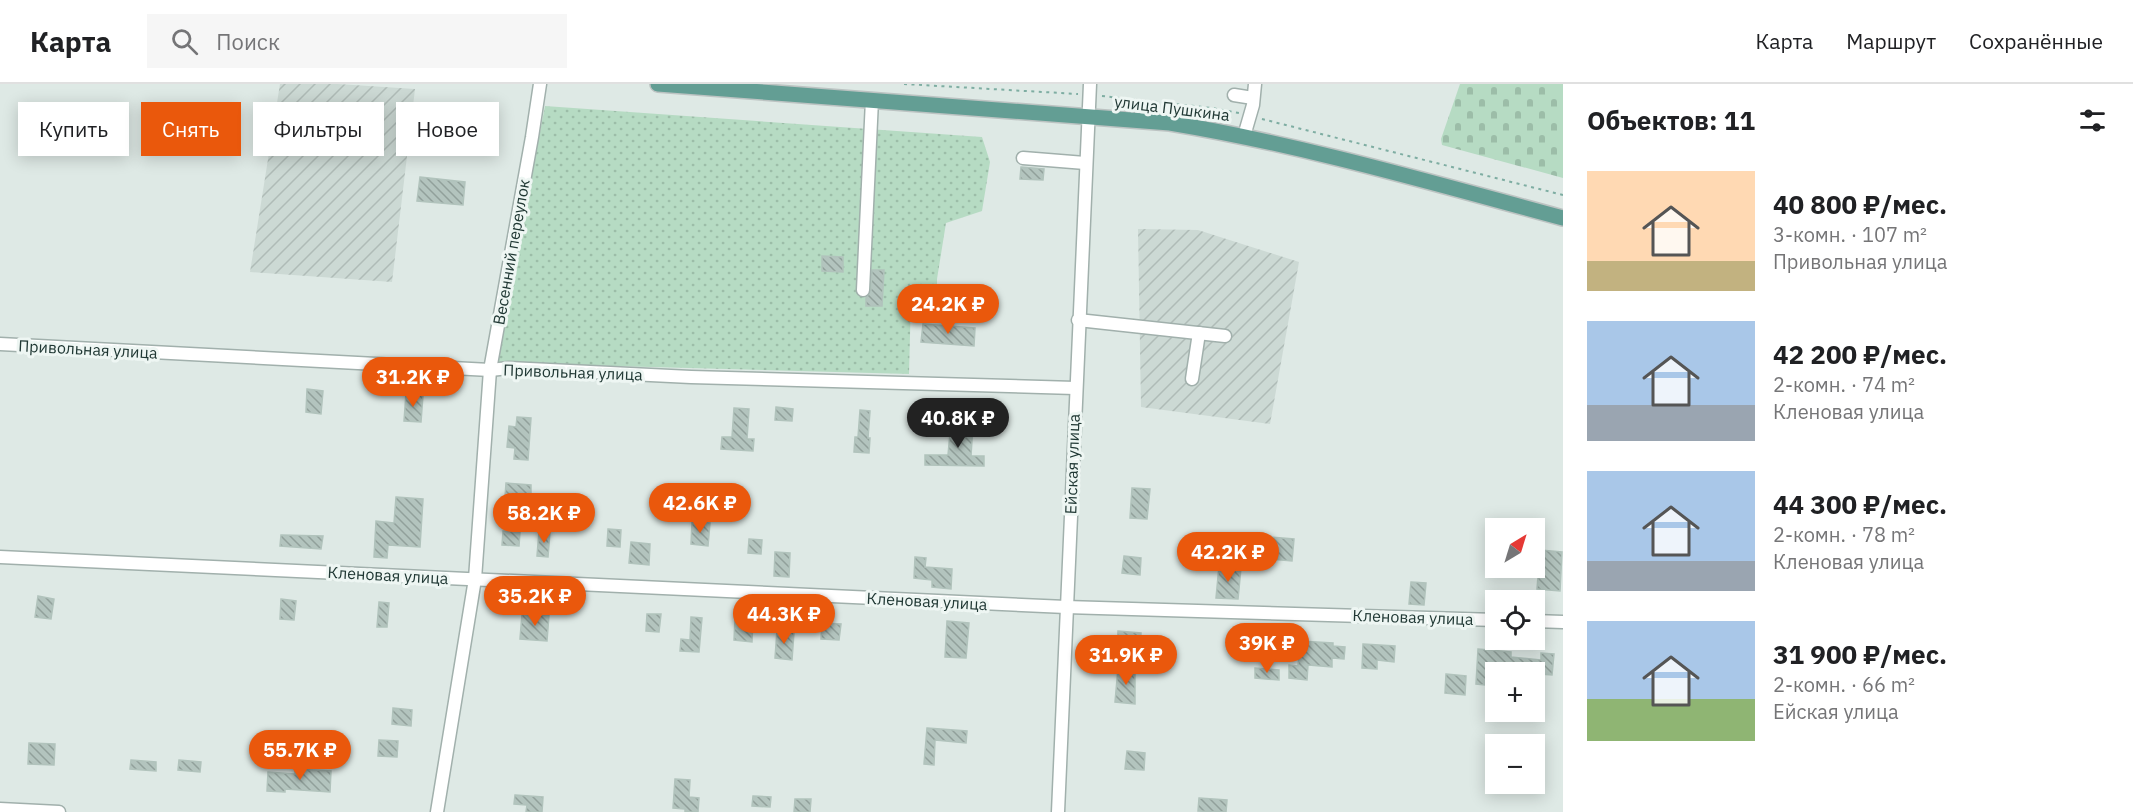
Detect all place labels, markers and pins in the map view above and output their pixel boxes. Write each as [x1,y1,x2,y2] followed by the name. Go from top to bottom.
[893,284,1003,335] pin: 24.2K ₽
[358,357,468,408] pin: 31.2K ₽
[903,398,1013,449] pin: 40.8K ₽
[645,483,755,534] pin: 42.6K ₽
[489,493,599,544] pin: 58.2K ₽
[1173,532,1283,583] pin: 42.2K ₽
[480,576,590,627] pin: 35.2K ₽
[729,594,839,645] pin: 44.3K ₽
[1225,623,1309,674] pin: 39K ₽
[1071,635,1181,686] pin: 31.9K ₽
[245,730,355,781] pin: 55.7K ₽

